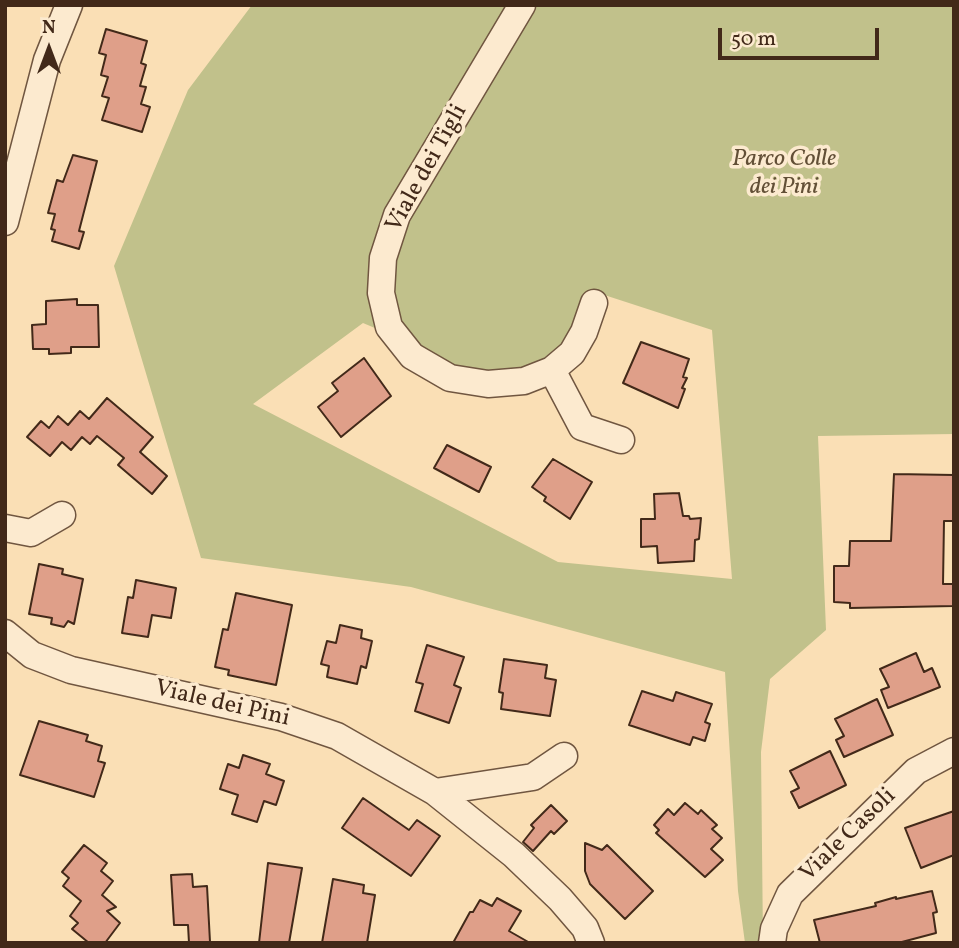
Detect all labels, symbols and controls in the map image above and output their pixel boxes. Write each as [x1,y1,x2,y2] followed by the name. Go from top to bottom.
[14,14,84,84] north arrow
[721,14,882,58] scale bar
[42,15,56,41] text: N
[731,25,776,54] text: 50 m
[381,100,475,238] street label: Viale dei Tigli
[732,147,836,203] park label: Parco Colle dei Pini
[152,676,292,734] street label: Viale dei Pini
[795,783,903,889] street label: Viale Casoli

